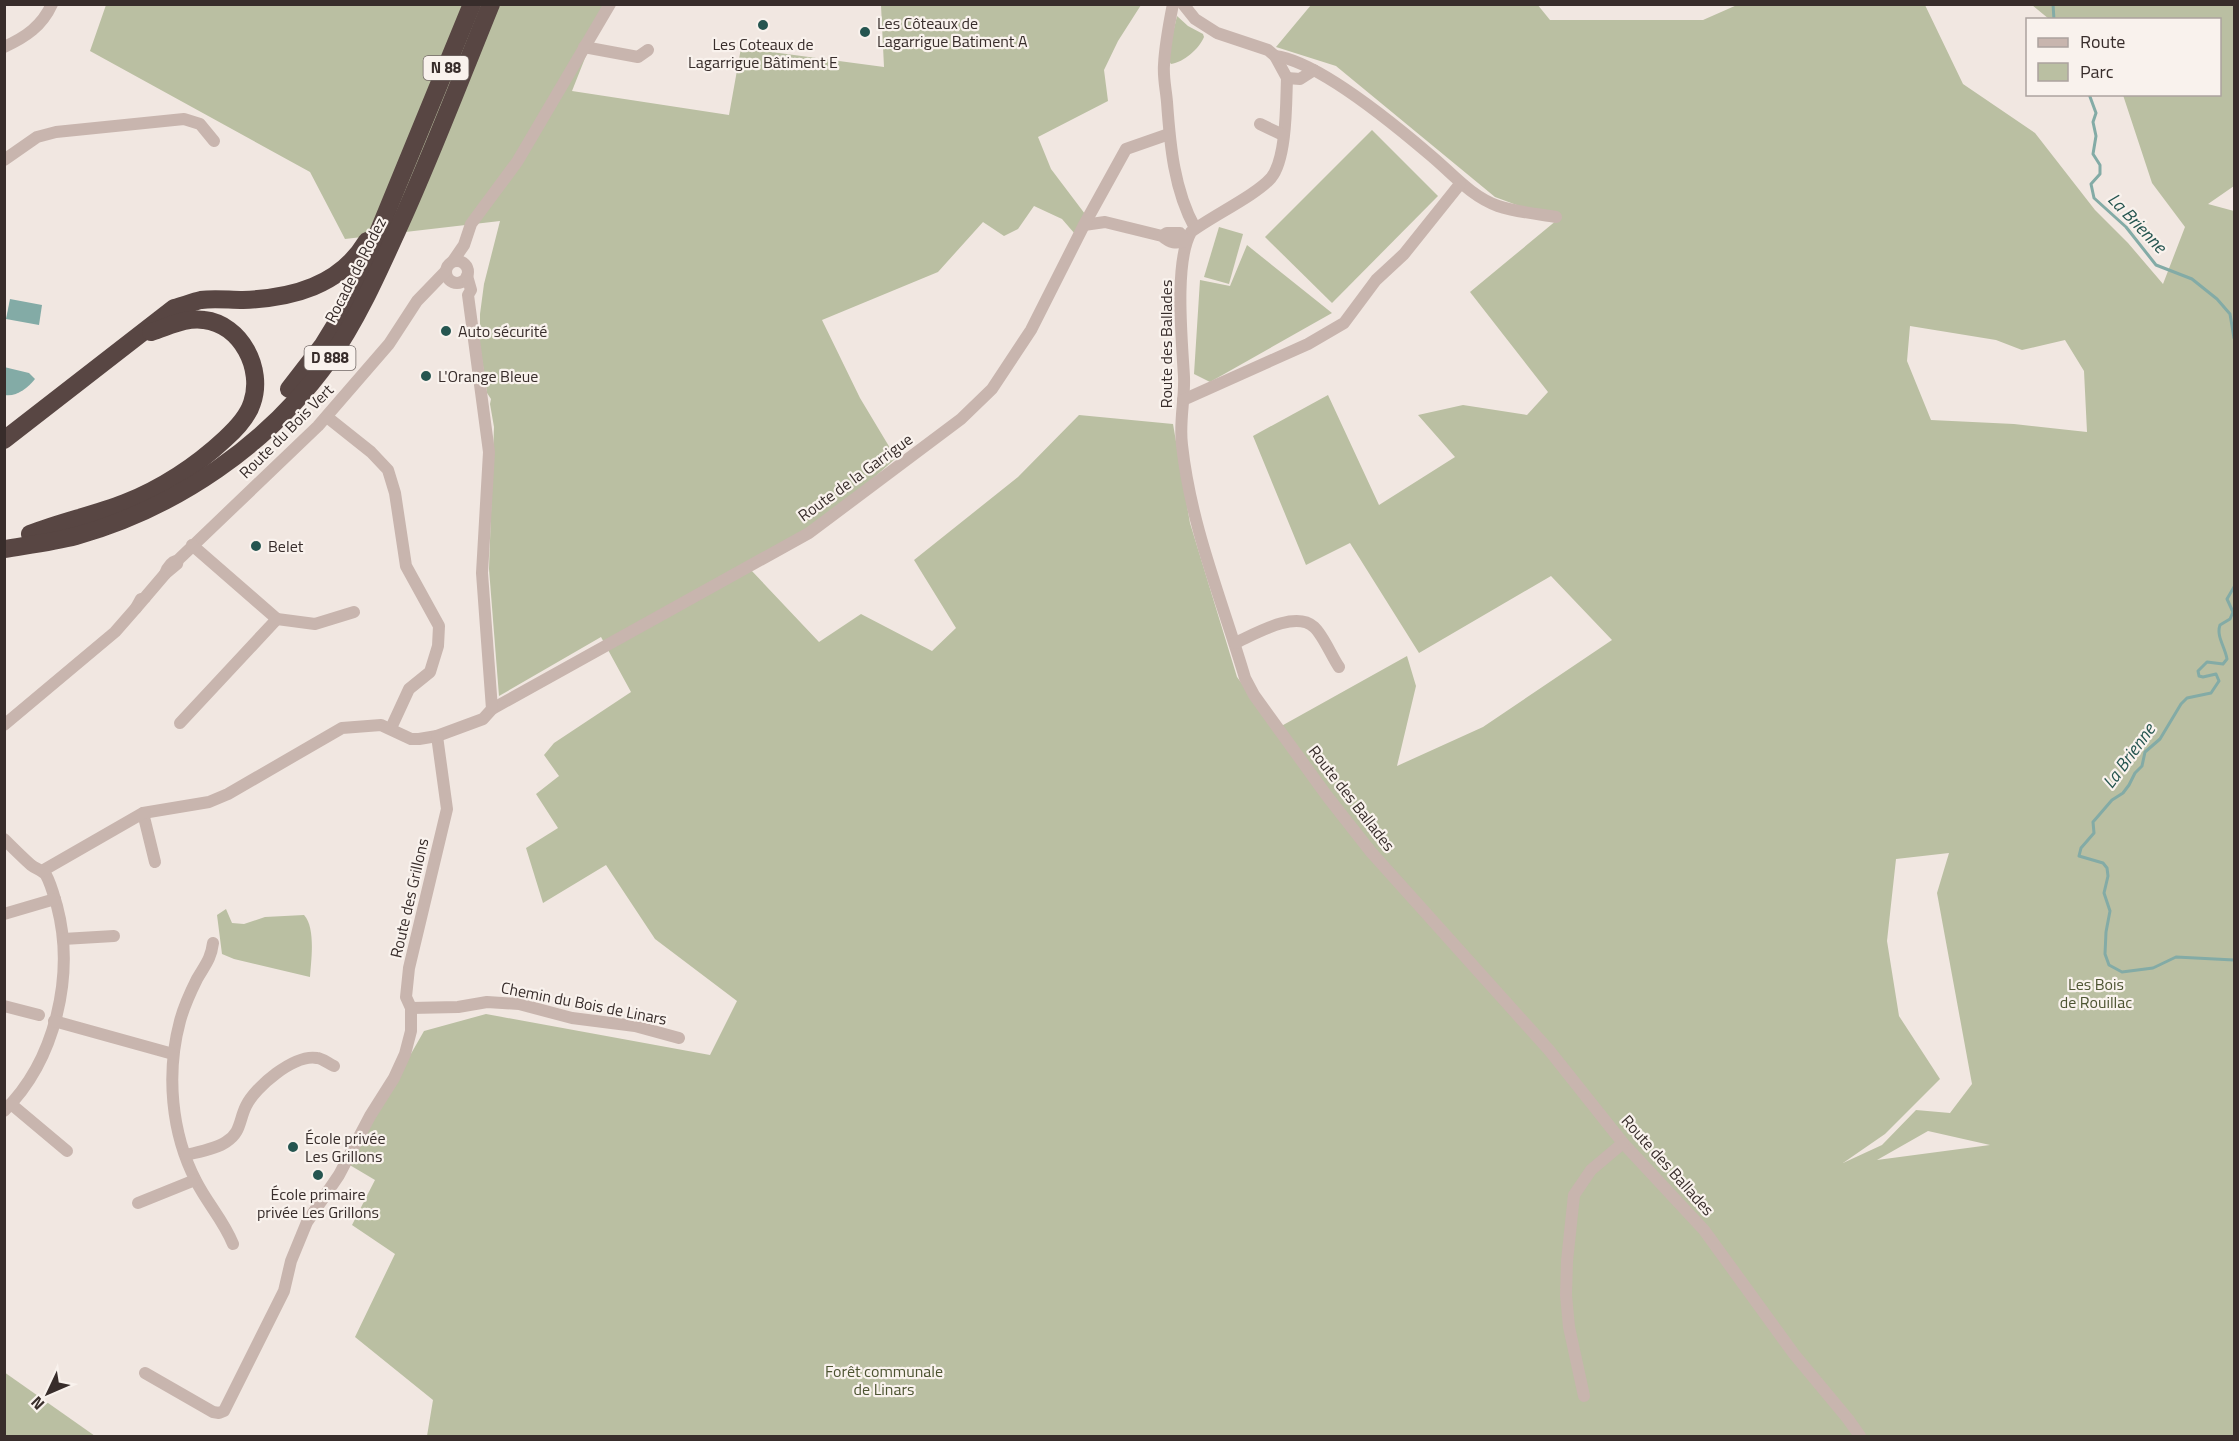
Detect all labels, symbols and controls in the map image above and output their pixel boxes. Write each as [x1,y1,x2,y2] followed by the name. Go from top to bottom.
[877,11,1028,53] place label: Les Côteaux de Lagarrigue Batiment A
[756,18,770,32] marker: Les Coteaux de Lagarrigue Bâtiment E
[2026,18,2221,96] legend
[858,25,872,39] marker: Les Côteaux de Lagarrigue Batiment A
[2080,28,2125,55] text: Route
[688,32,838,74] place label: Les Coteaux de Lagarrigue Bâtiment E
[424,56,468,80] road number: N 88
[2080,58,2114,85] text: Parc
[2102,186,2174,260] water label: La Brienne
[318,213,392,327] street label: Rocade de Rodez
[1154,280,1178,408] street label: Route des Ballades
[458,319,547,343] place label: Auto sécurité
[439,324,453,338] marker: Auto sécurité
[304,346,356,370] road number: D 888
[438,364,538,388] place label: L'Orange Bleue
[419,369,433,383] marker: L'Orange Bleue
[233,378,339,484] street label: Route du Bois Vert
[793,427,917,527] street label: Route de la Garrigue
[268,534,304,558] place label: Belet
[249,539,263,553] marker: Belet
[2096,716,2163,794] water label: La Brienne
[1303,740,1401,856] street label: Route des Ballades
[384,836,434,960] street label: Route des Grillons
[2060,972,2132,1014] park label: Les Bois de Rouillac
[499,975,669,1031] street label: Chemin du Bois de Linars
[1616,1109,1720,1221] street label: Route des Ballades
[305,1126,386,1168] place label: École privée Les Grillons
[286,1140,300,1154] marker: École privée Les Grillons
[311,1168,325,1182] marker: École primaire privée Les Grillons
[257,1182,379,1224] place label: École primaire privée Les Grillons
[825,1359,943,1401] park label: Forêt communale de Linars
[18,1363,78,1423] north arrow
[25,1391,50,1416] text: N

